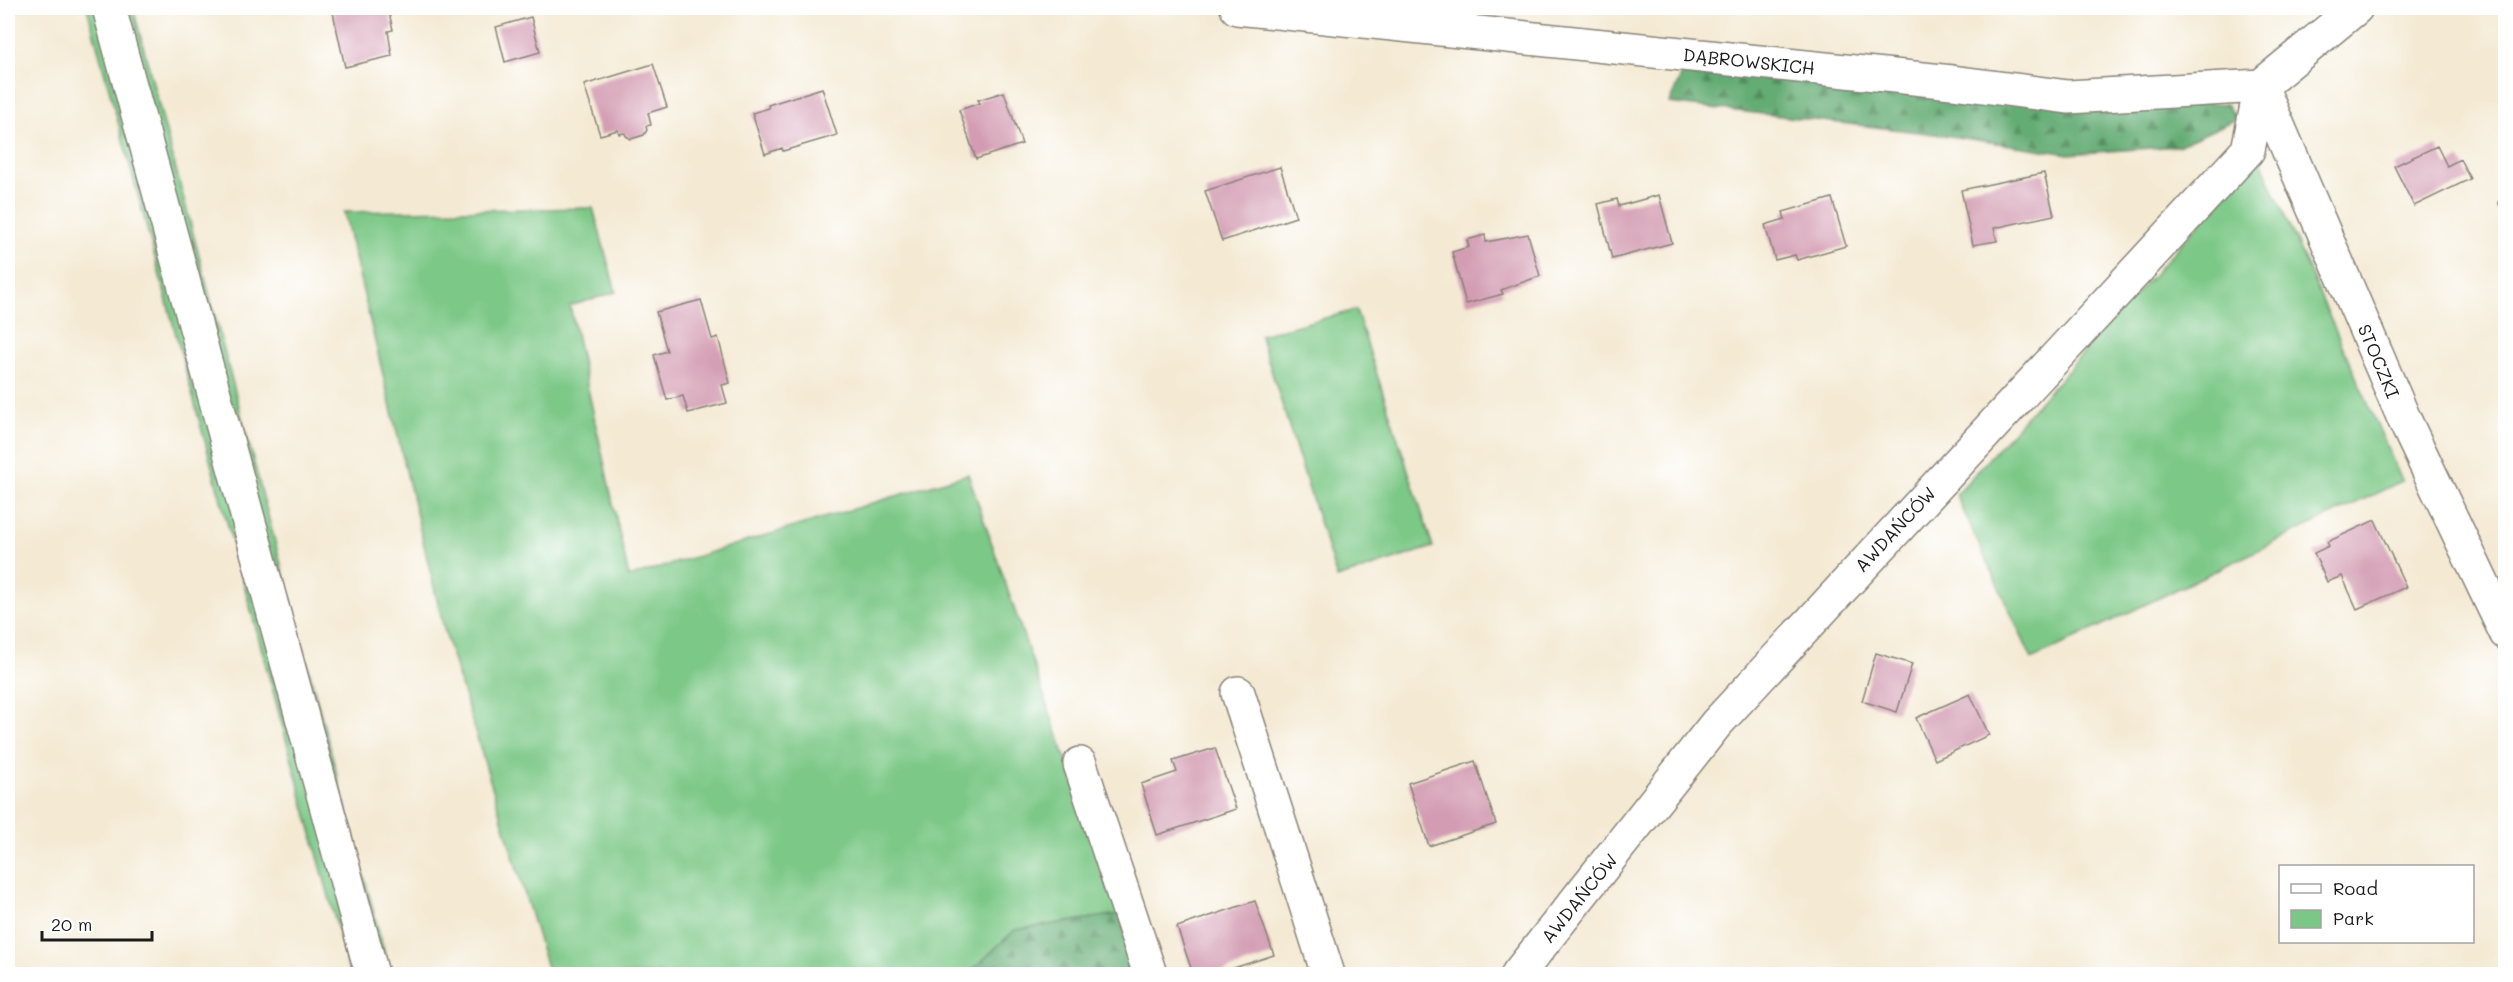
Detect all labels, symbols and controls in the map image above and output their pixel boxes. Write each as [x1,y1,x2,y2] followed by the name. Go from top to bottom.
[1682,42,1816,80] street label: DĄBROWSKICH
[2353,320,2405,402] street label: STOCZKI
[1849,481,1941,577] street label: AWDAŃCÓW
[1536,848,1622,948] street label: AWDAŃCÓW
[2279,865,2474,943] legend
[2333,876,2378,900] text: Road
[42,904,152,942] scale bar
[2333,906,2374,930] text: Park
[51,912,92,936] text: 20 m

